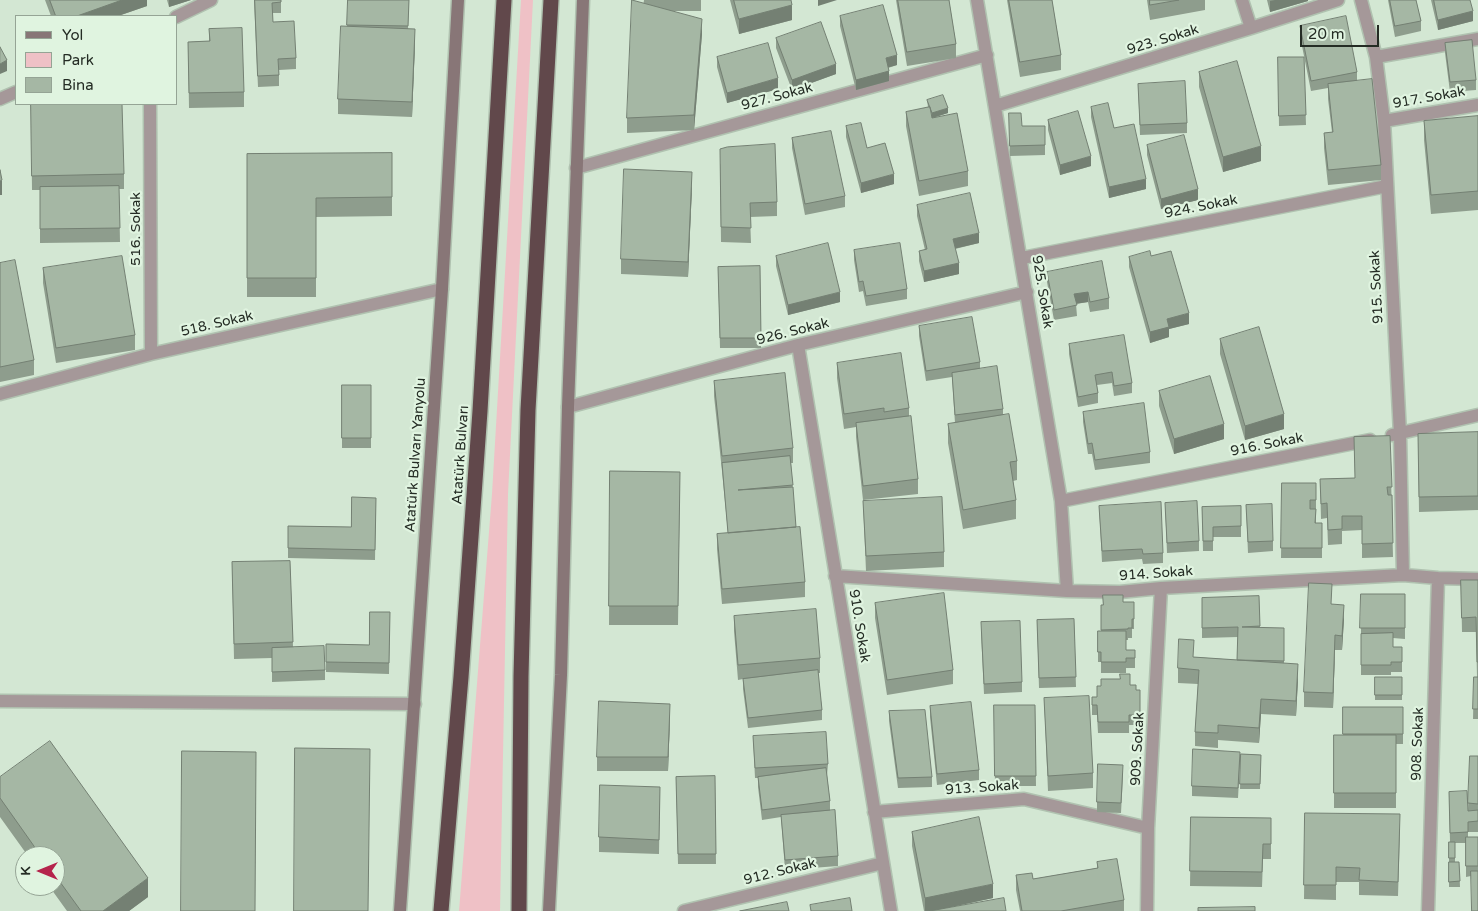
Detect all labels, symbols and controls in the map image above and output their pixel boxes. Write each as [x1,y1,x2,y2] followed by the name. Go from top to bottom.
[15,15,178,105] legend
[1303,15,1382,47] scale bar
[1125,21,1201,59] street label: 923. Sokak
[1308,25,1345,43] text: 20 m
[62,26,83,44] text: Yol
[62,51,94,69] text: Park
[62,76,94,94] text: Bina
[740,79,814,115] street label: 927. Sokak
[1392,83,1466,113] street label: 917. Sokak
[128,192,144,266] street label: 516. Sokak
[1163,192,1239,222] street label: 924. Sokak
[1367,250,1387,324] street label: 915. Sokak
[1028,254,1056,330] street label: 925. Sokak
[179,308,255,340] street label: 518. Sokak
[755,315,831,349] street label: 926. Sokak
[402,377,430,533] street label: Atatürk Bulvarı Yanyolu
[449,405,473,505] street label: Atatürk Bulvarı
[1229,430,1305,460] street label: 916. Sokak
[1119,563,1193,585] street label: 914. Sokak
[845,588,873,664] street label: 910. Sokak
[1408,707,1428,781] street label: 908. Sokak
[1128,712,1148,786] street label: 909. Sokak
[945,777,1019,799] street label: 913. Sokak
[15,846,65,896] north arrow
[742,855,818,889] street label: 912. Sokak
[17,866,34,876] text: K

